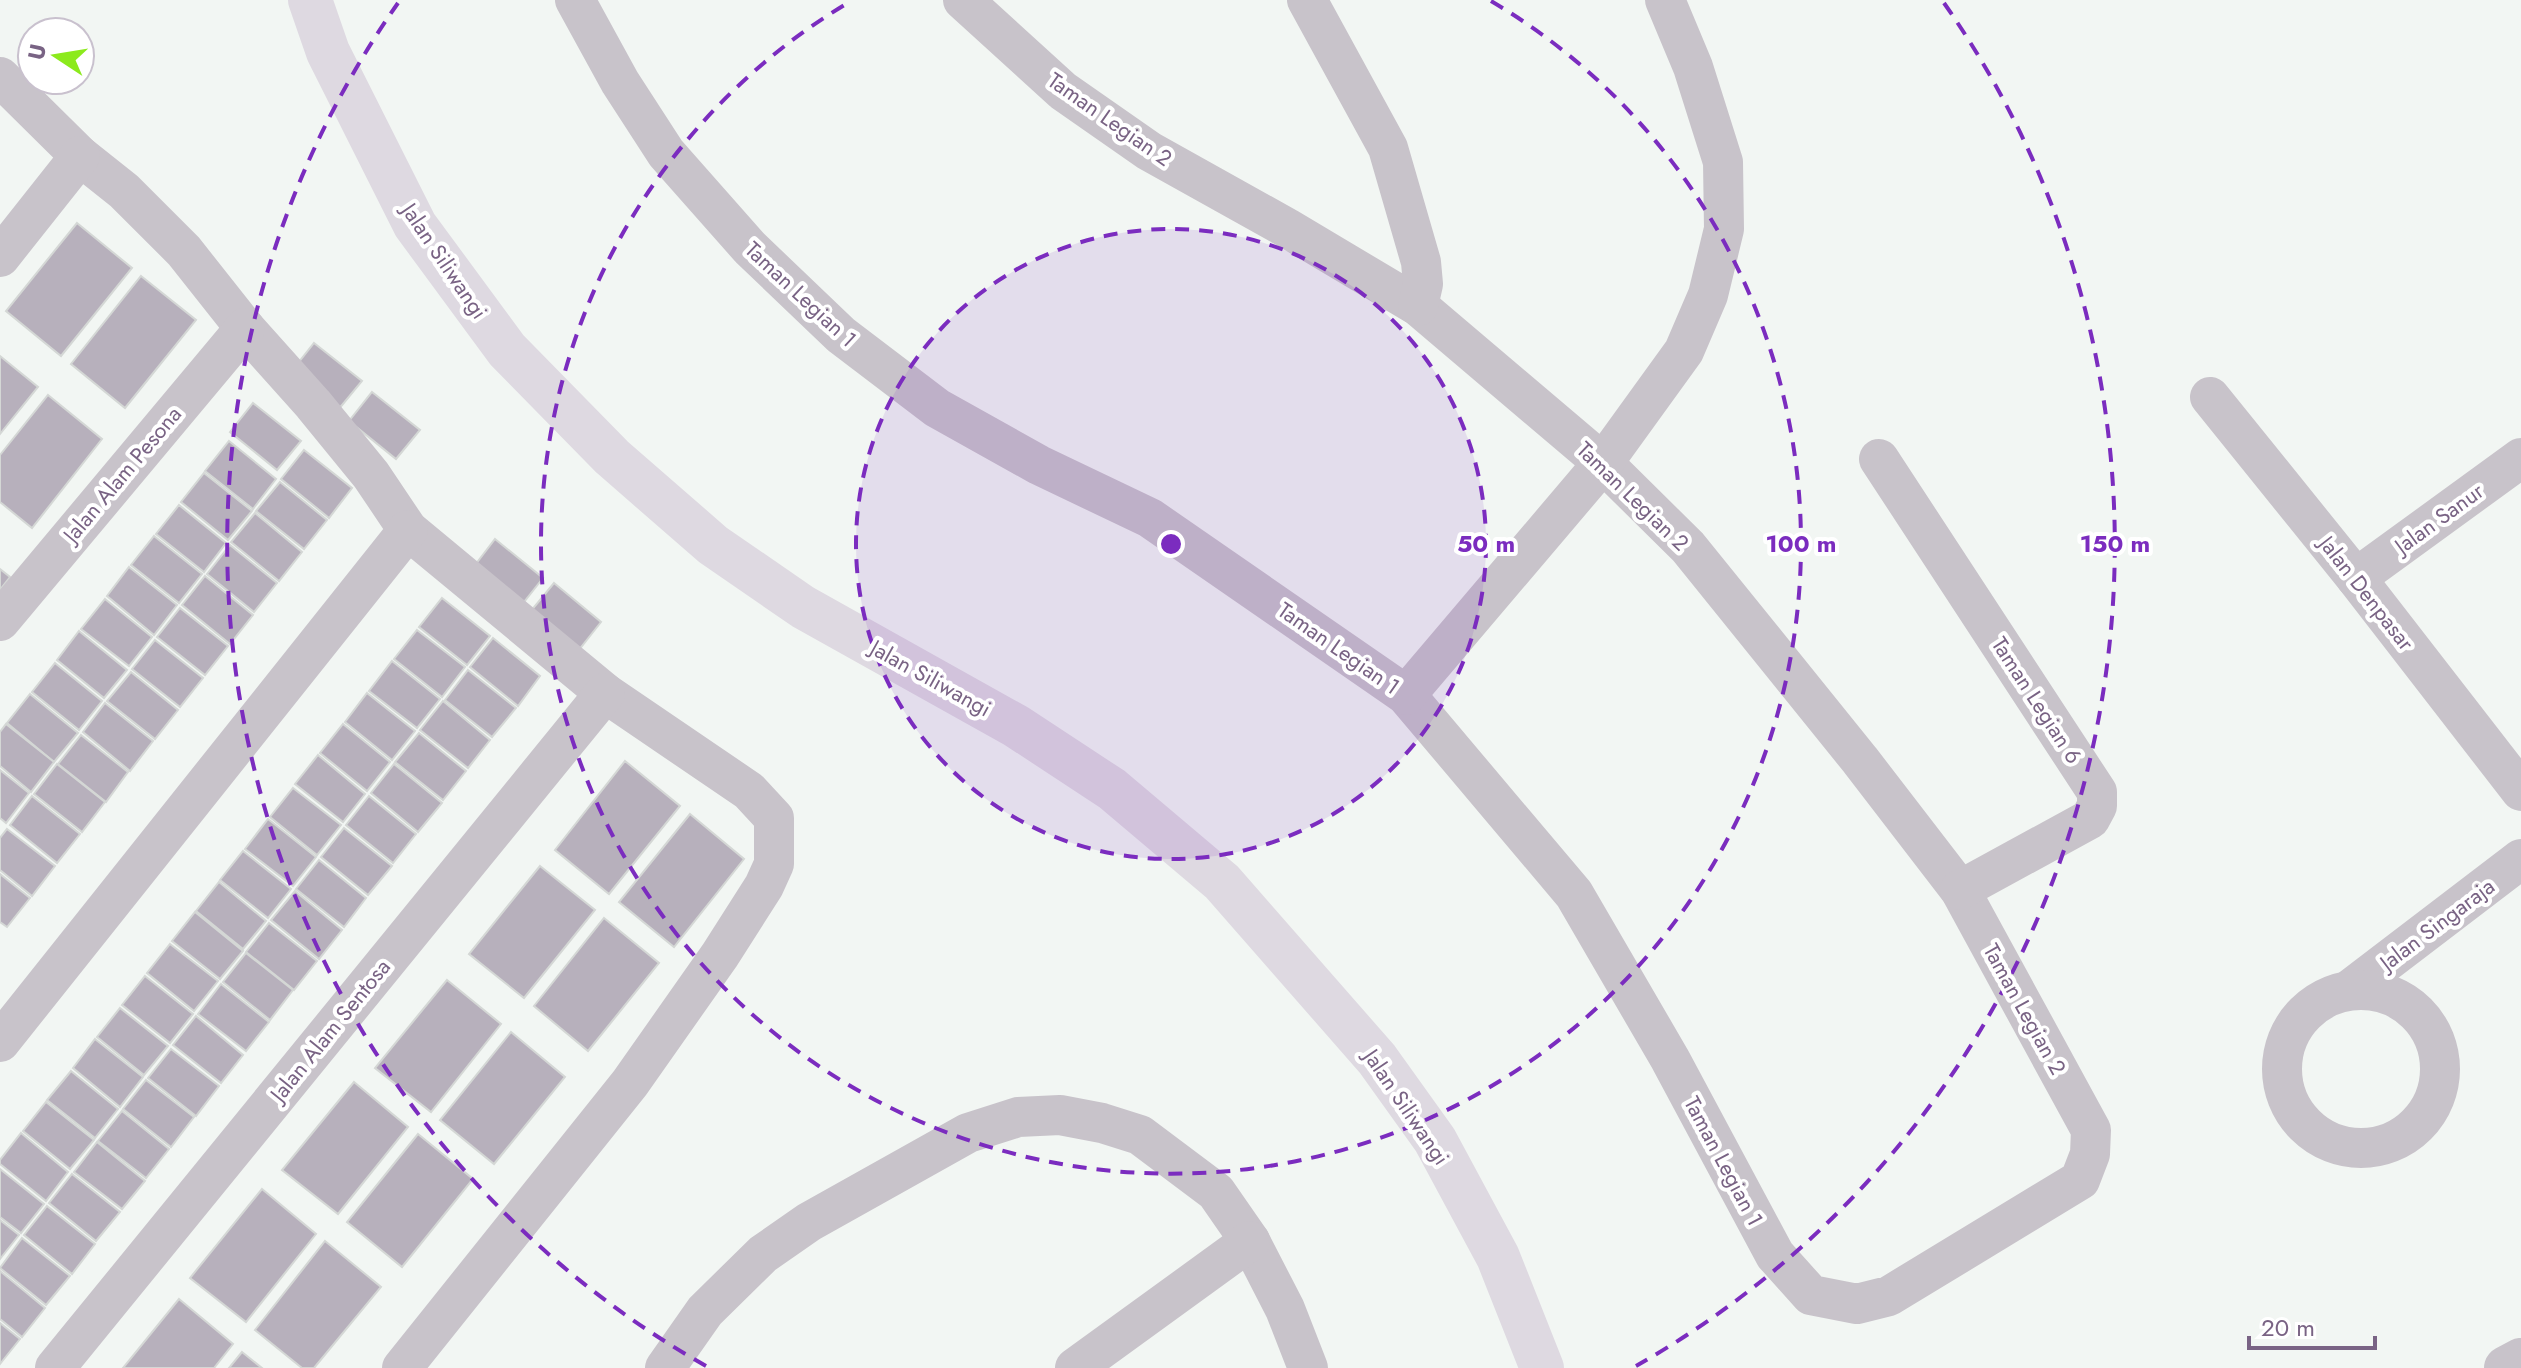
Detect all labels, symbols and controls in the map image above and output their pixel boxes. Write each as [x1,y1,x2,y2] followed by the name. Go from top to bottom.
[16,16,96,96] north arrow
[19,41,54,63] text: U
[1041,64,1179,174] street label: Taman Legian 2
[393,194,496,325] street label: Jalan Siliwangi
[738,234,864,354] street label: Taman Legian 1
[53,399,189,551] street label: Jalan Alam Pesona
[1570,434,1696,558] street label: Taman Legian 2
[2386,475,2490,563] street label: Jalan Sanur
[1457,526,1515,561] text: 50 m
[1766,526,1836,561] text: 100 m
[2080,526,2150,561] text: 150 m
[2310,527,2422,657] street label: Jalan Denpasar
[1157,530,1185,558] centre of rings
[1271,594,1407,702] street label: Taman Legian 1
[862,630,997,724] street label: Jalan Siliwangi
[1984,630,2090,770] street label: Taman Legian 6
[2371,870,2501,980] street label: Jalan Singaraja
[1976,938,2074,1080] street label: Taman Legian 2
[261,952,398,1111] street label: Jalan Alam Sentosa
[1355,1040,1458,1171] street label: Jalan Siliwangi
[1676,1091,1772,1231] street label: Taman Legian 1
[2249,1300,2375,1350] scale bar
[2261,1310,2315,1345] text: 20 m

